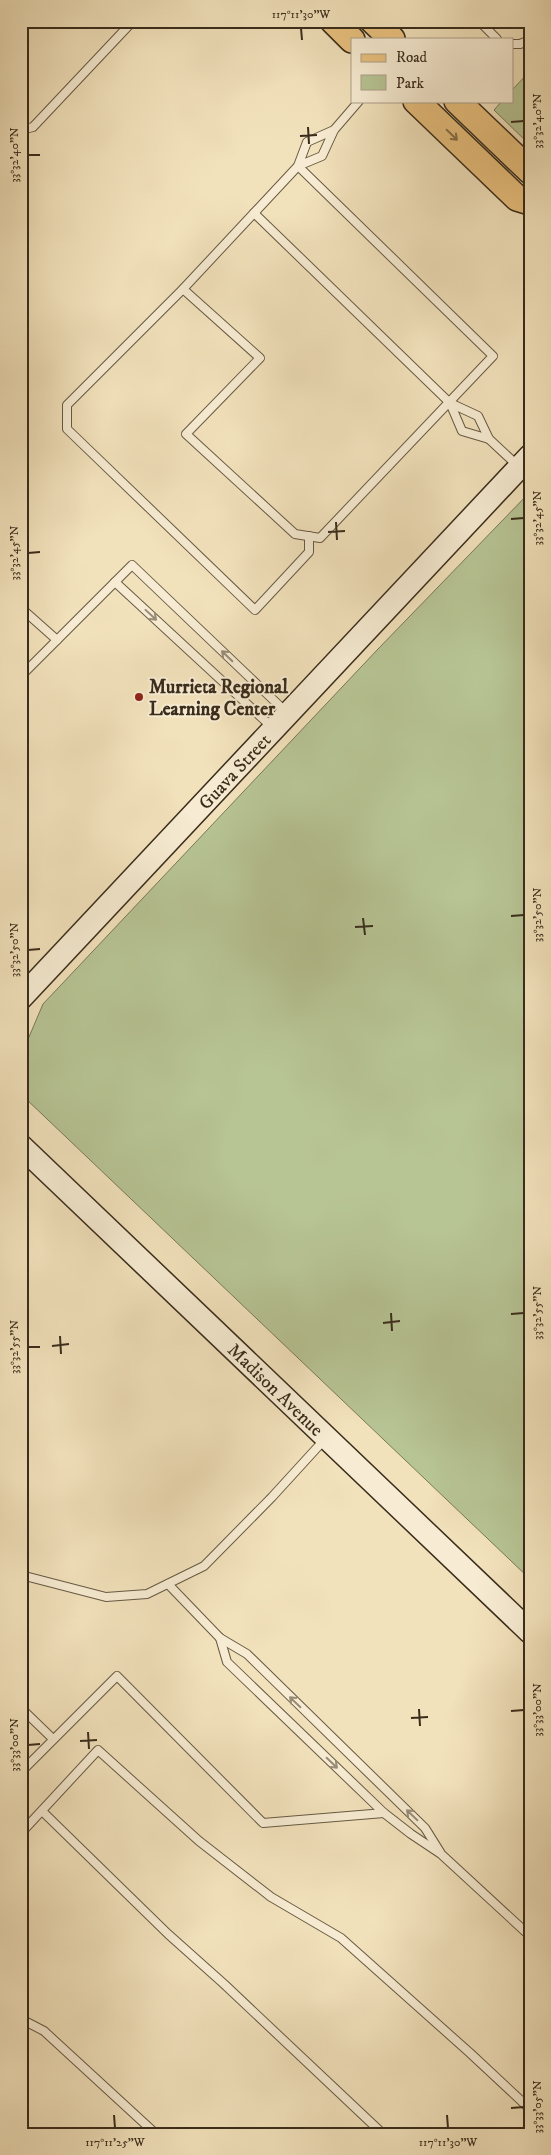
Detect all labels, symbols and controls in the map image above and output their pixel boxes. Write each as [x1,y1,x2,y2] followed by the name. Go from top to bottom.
[272,7,331,22] text: 117°11'30"W
[351,38,514,102] legend
[396,48,428,67] text: Road
[396,74,425,93] text: Park
[530,93,545,149] text: 33°32'40"N
[7,127,22,183] text: 33°32'40"N
[445,129,458,141] one-way arrow
[530,490,545,545] text: 33°32'45"N
[7,525,22,580] text: 33°32'45"N
[144,609,157,621] one-way arrow
[221,650,234,662] one-way arrow
[149,676,288,721] place label: Murrieta Regional Learning Center
[133,691,145,703] marker: Murrieta Regional Learning Center
[194,729,276,815] street label: Guava Street
[530,888,545,942] text: 33°32'50"N
[7,923,22,977] text: 33°32'50"N
[530,1286,545,1340] text: 33°32'55"N
[7,1320,22,1374] text: 33°32'55"N
[222,1339,328,1442] street label: Madison Avenue
[530,1683,545,1737] text: 33°33'00"N
[289,1696,302,1708] one-way arrow
[7,1718,22,1772] text: 33°33'00"N
[326,1757,339,1769] one-way arrow
[406,1809,418,1821] one-way arrow
[530,2080,545,2134] text: 33°33'05"N
[85,2135,146,2150] text: 117°11'25"W
[419,2135,478,2150] text: 117°11'30"W

